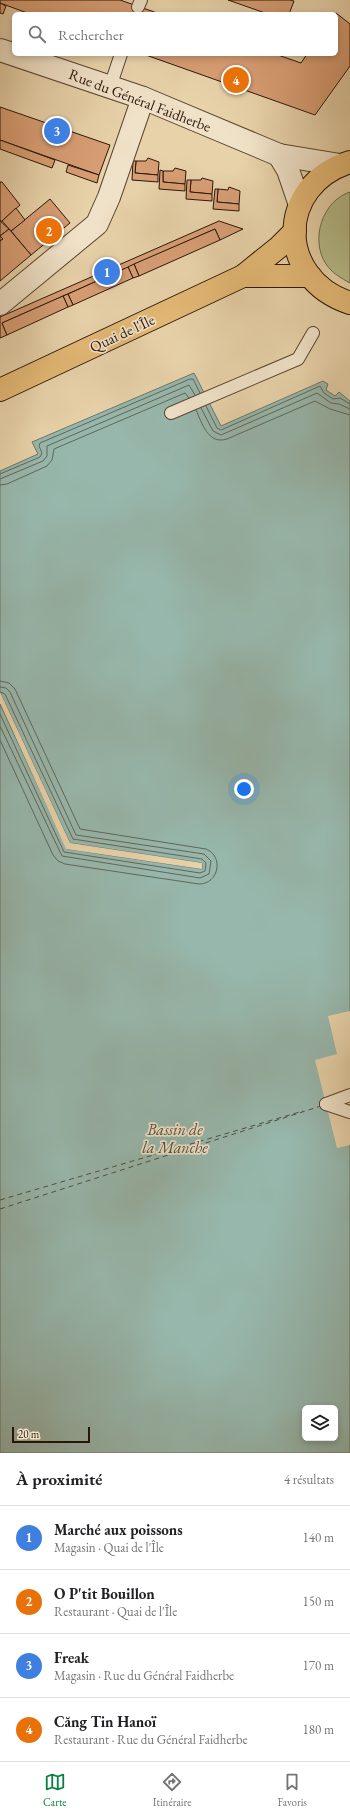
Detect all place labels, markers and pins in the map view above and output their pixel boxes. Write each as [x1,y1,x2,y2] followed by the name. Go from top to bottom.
[223,65,249,95] pin: 4
[44,116,70,146] pin: 3
[36,216,62,246] pin: 2
[94,257,120,287] pin: 1

